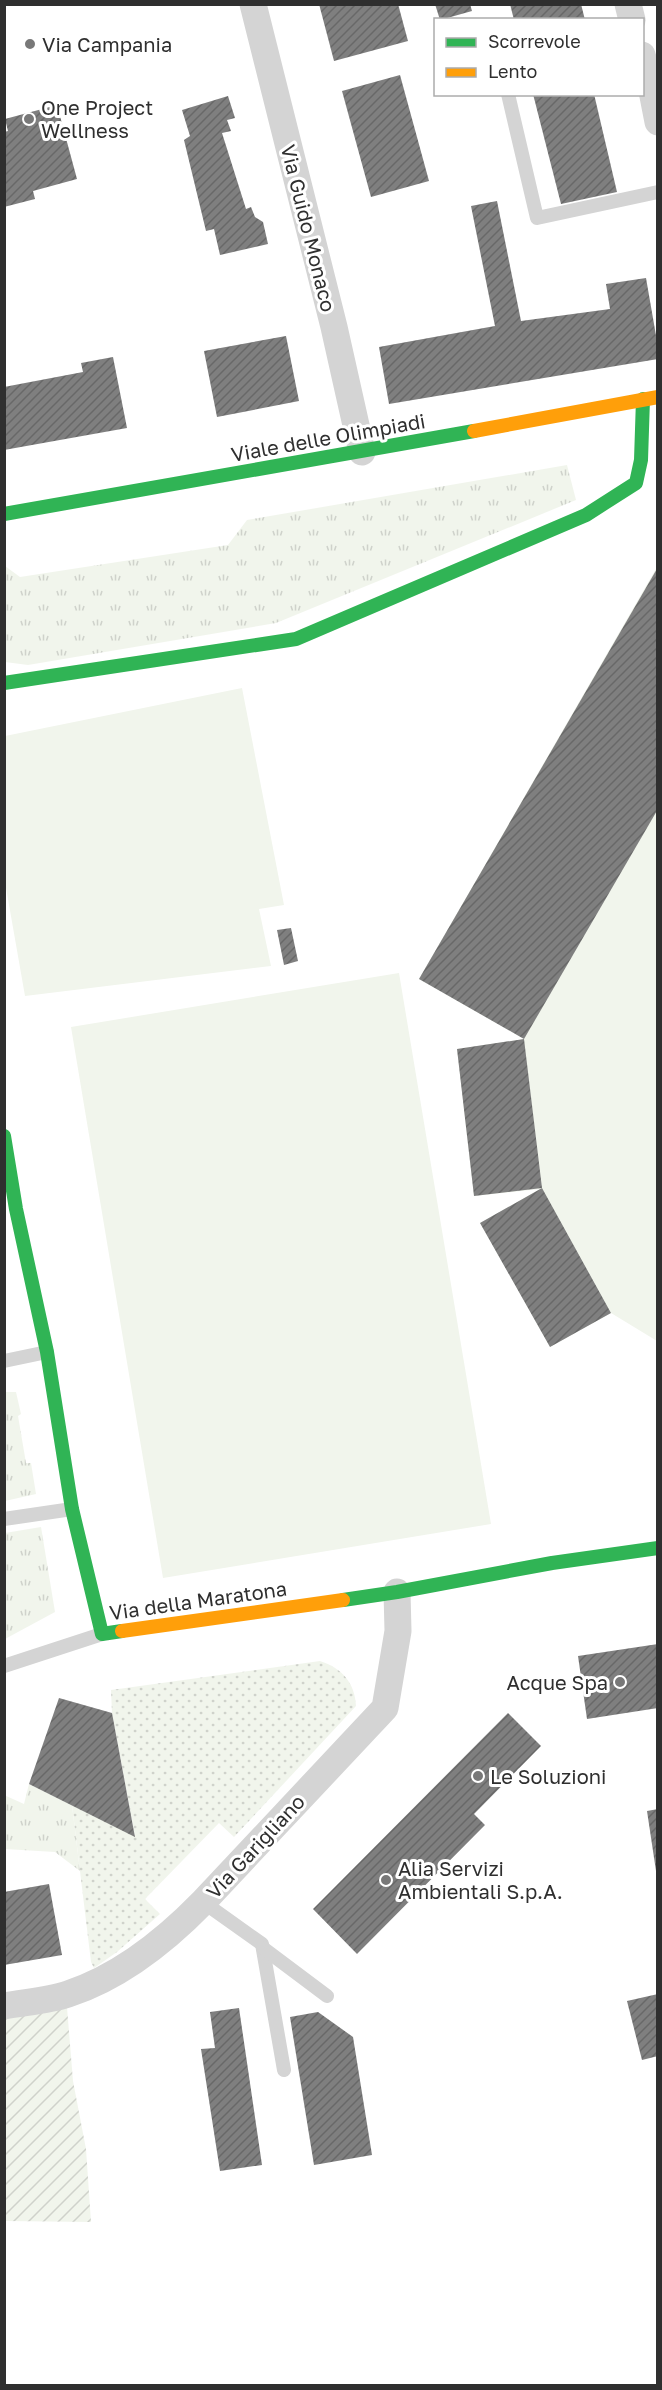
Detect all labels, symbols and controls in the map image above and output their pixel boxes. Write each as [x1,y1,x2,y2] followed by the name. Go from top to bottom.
[434,18,644,96] legend
[488,30,581,52] text: Scorrevole
[42,32,172,56] place label: Via Campania
[23,37,37,51] marker: Via Campania
[488,60,537,82] text: Lento
[41,95,153,142] place label: One Project Wellness
[22,112,36,126] marker: One Project Wellness
[277,142,341,314] street label: Via Guido Monaco
[229,408,427,466] street label: Viale delle Olimpiadi
[108,1576,288,1624] street label: Via della Maratona
[507,1670,608,1694] place label: Acque Spa
[613,1675,627,1689] marker: Acque Spa
[490,1764,606,1788] place label: Le Soluzioni
[471,1769,485,1783] marker: Le Soluzioni
[201,1789,309,1903] street label: Via Garigliano
[398,1856,563,1903] place label: Alia Servizi Ambientali S.p.A.
[379,1873,393,1887] marker: Alia Servizi Ambientali S.p.A.

